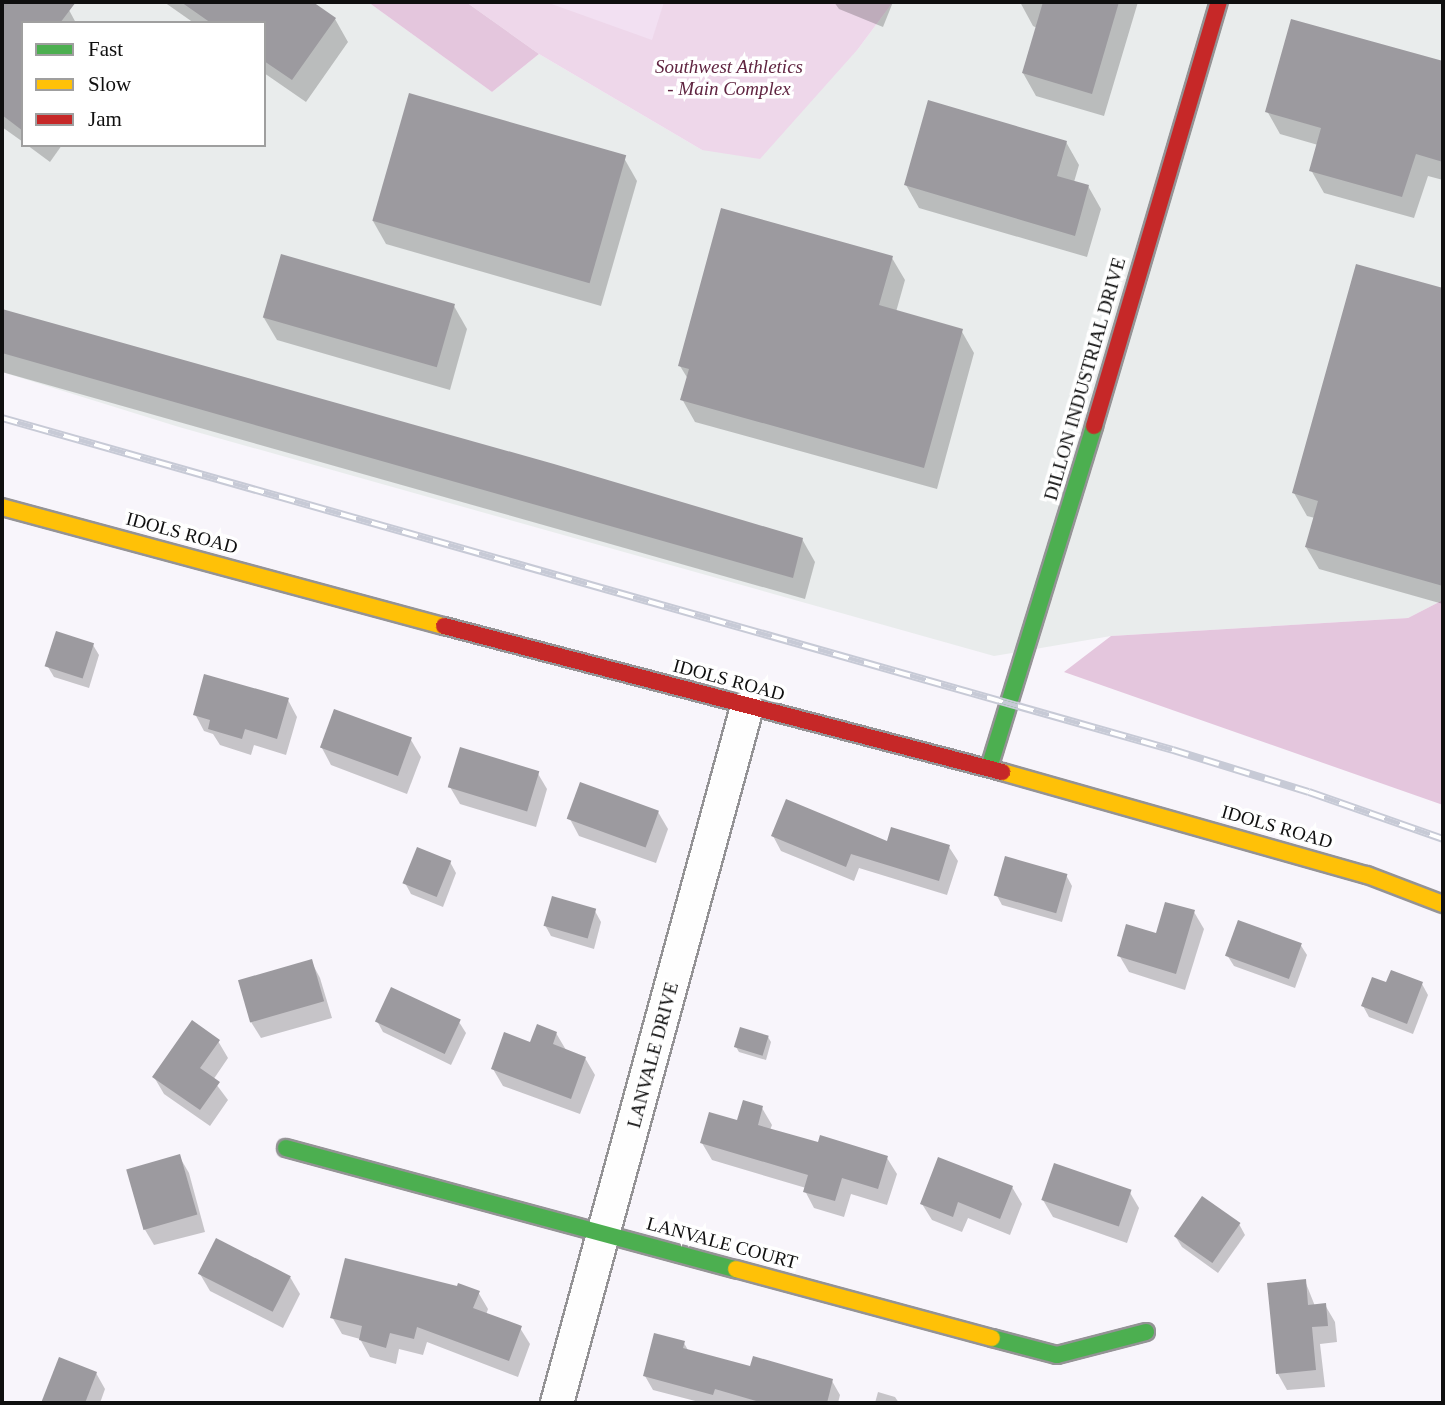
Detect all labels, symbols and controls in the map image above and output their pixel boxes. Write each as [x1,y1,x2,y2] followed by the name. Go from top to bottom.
[21,21,266,147] legend
[88,37,123,61] text: Fast
[655,56,803,100] park label: Southwest Athletics - Main Complex
[88,72,131,96] text: Slow
[88,107,122,131] text: Jam
[1039,255,1131,503] street label: DILLON INDUSTRIAL DRIVE
[124,507,240,559] street label: IDOLS ROAD
[671,654,787,706] street label: IDOLS ROAD
[1219,800,1335,854] street label: IDOLS ROAD
[623,980,683,1130] street label: LANVALE DRIVE
[644,1212,800,1274] street label: LANVALE COURT

